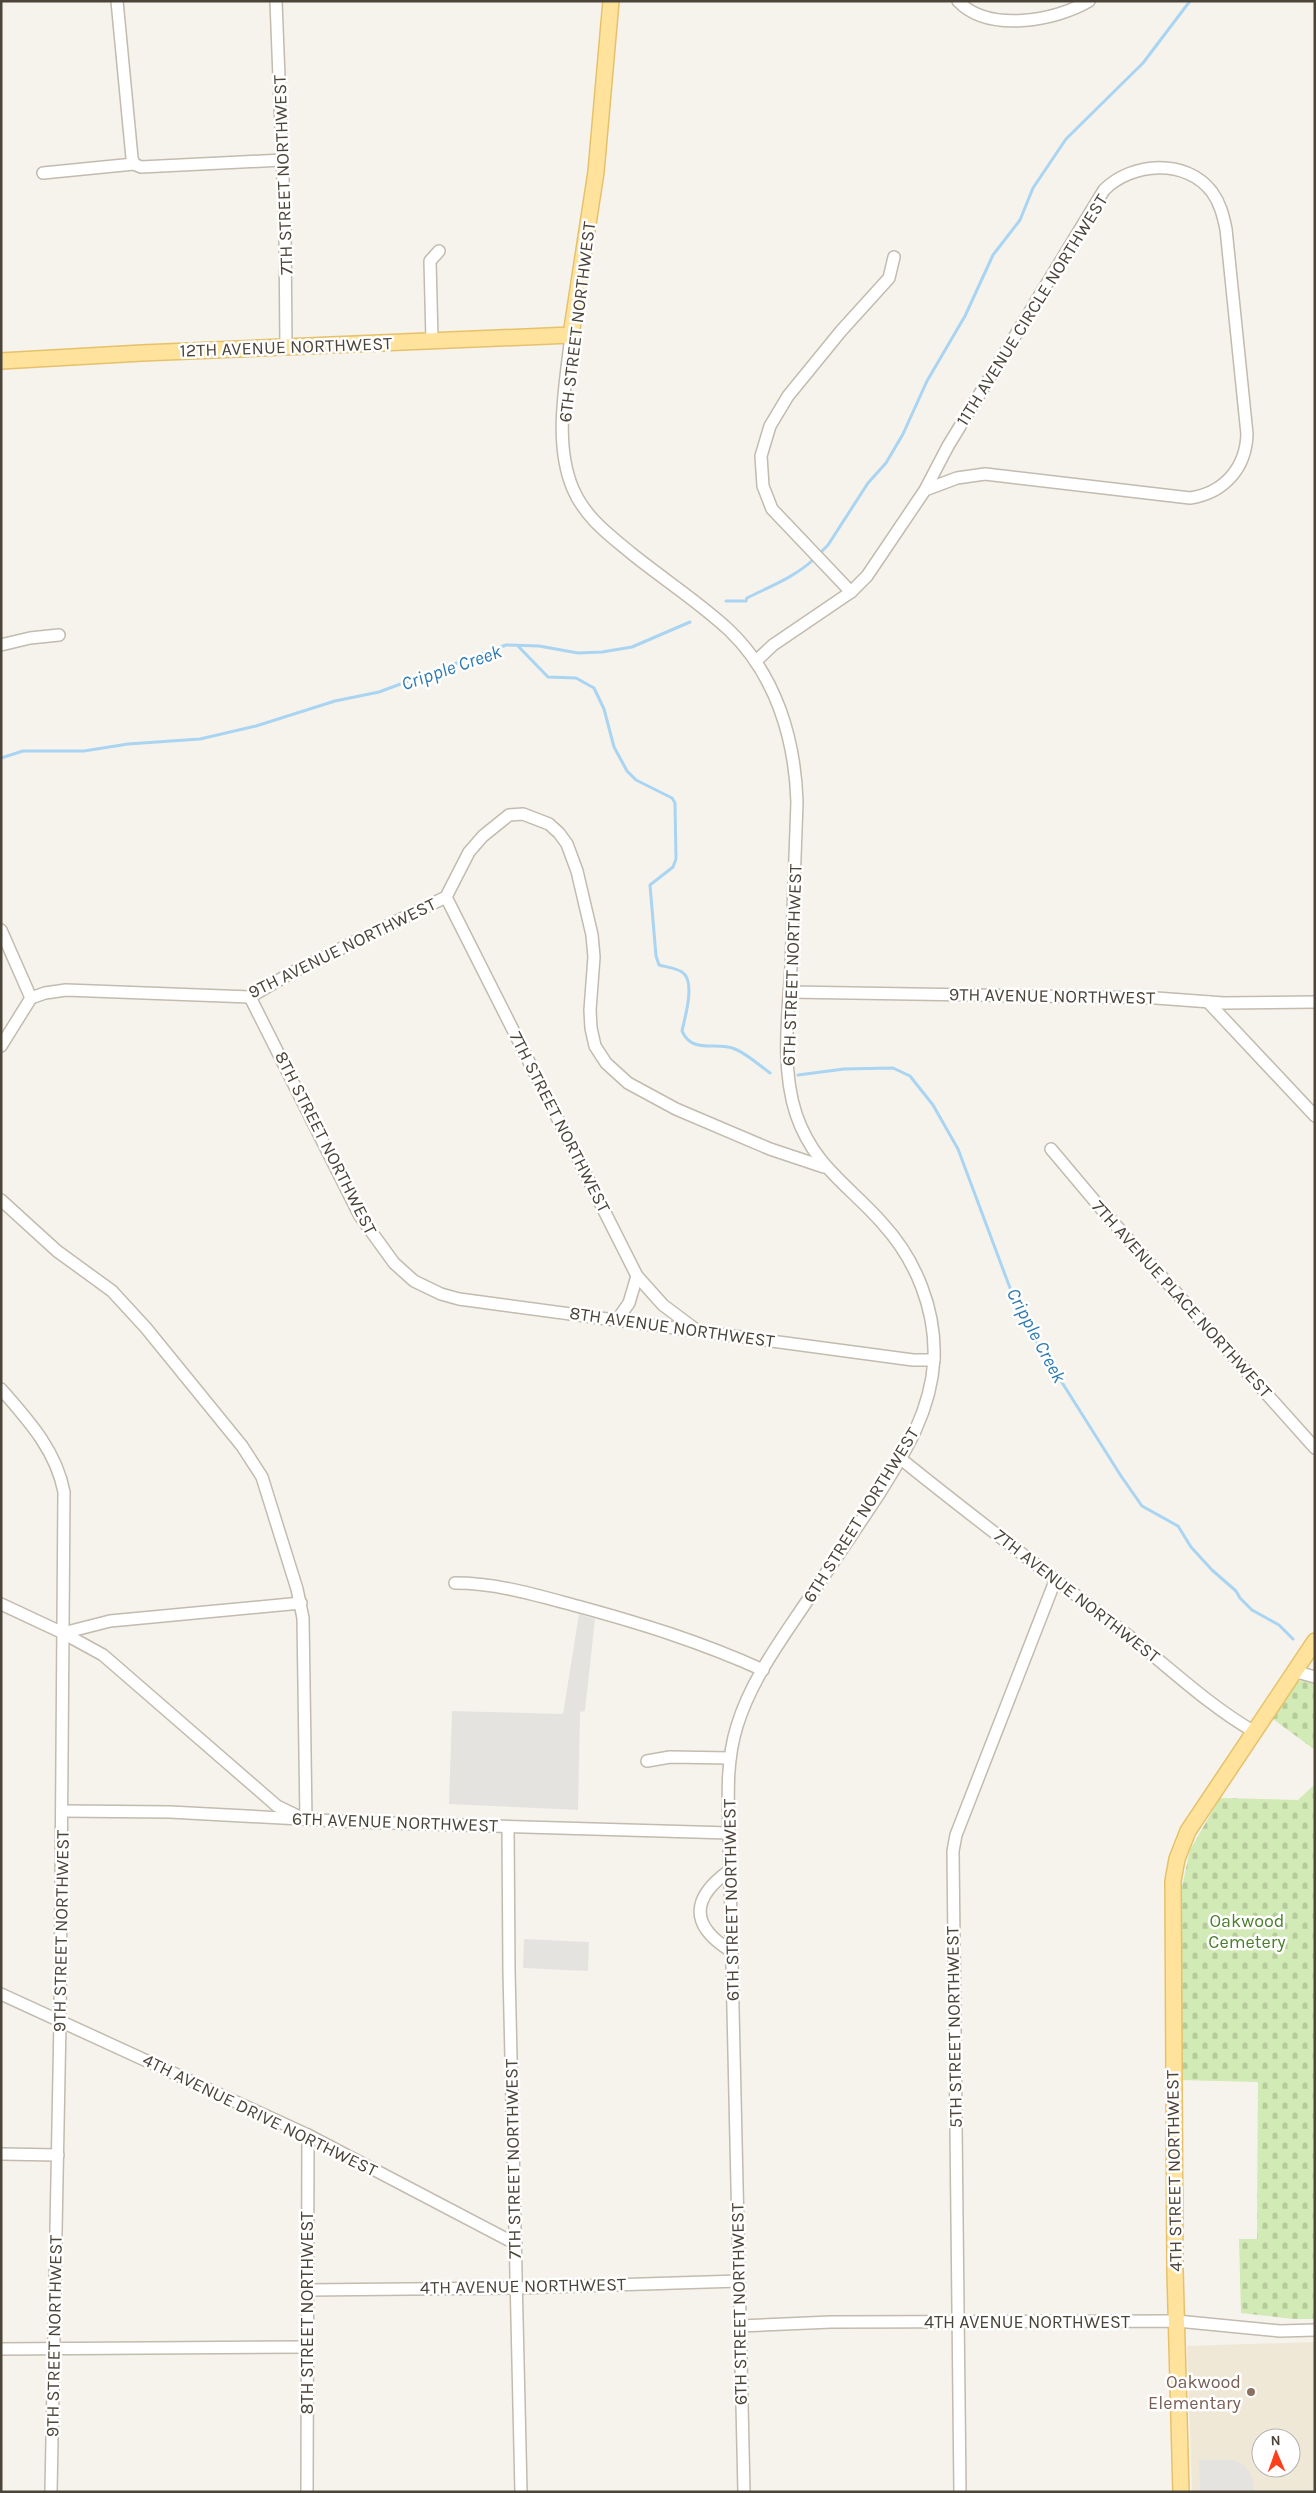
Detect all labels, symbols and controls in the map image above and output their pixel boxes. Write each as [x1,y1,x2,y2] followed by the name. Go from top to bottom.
[269,75,297,275] street label: 7TH STREET NORTHWEST
[951,190,1113,430] street label: 11TH AVENUE CIRCLE NORTHWEST
[554,220,600,424] street label: 6TH STREET NORTHWEST
[180,332,392,362] street label: 12TH AVENUE NORTHWEST
[398,640,505,695] water label: Cripple Creek
[777,864,807,1066] street label: 6TH STREET NORTHWEST
[244,893,440,1003] street label: 9TH AVENUE NORTHWEST
[949,983,1155,1009] street label: 9TH AVENUE NORTHWEST
[505,1028,615,1216] street label: 7TH STREET NORTHWEST
[270,1048,382,1238] street label: 8TH STREET NORTHWEST
[1087,1196,1277,1402] street label: 7TH AVENUE PLACE NORTHWEST
[1002,1284,1070,1387] water label: Cripple Creek
[568,1302,776,1352] street label: 8TH AVENUE NORTHWEST
[798,1423,924,1607] street label: 6TH STREET NORTHWEST
[990,1524,1164,1668] street label: 7TH AVENUE NORTHWEST
[718,1799,744,2001] street label: 6TH STREET NORTHWEST
[292,1807,498,1837] street label: 6TH AVENUE NORTHWEST
[48,1830,74,2032] street label: 9TH STREET NORTHWEST
[1208,1910,1286,1953] park label: Oakwood Cemetery
[941,1926,967,2128] street label: 5TH STREET NORTHWEST
[139,2048,381,2182] street label: 4TH AVENUE DRIVE NORTHWEST
[500,2059,526,2259] street label: 7TH STREET NORTHWEST
[1161,2070,1187,2272] street label: 4TH STREET NORTHWEST
[726,2203,752,2405] street label: 6TH STREET NORTHWEST
[296,2212,318,2414] street label: 8TH STREET NORTHWEST
[41,2235,67,2437] street label: 9TH STREET NORTHWEST
[420,2273,626,2299] street label: 4TH AVENUE NORTHWEST
[924,2311,1130,2333] street label: 4TH AVENUE NORTHWEST
[1148,2371,1242,2414] place label: Oakwood Elementary
[1245,2386,1257,2398] marker: Oakwood Elementary
[1251,2428,1301,2478] north arrow
[1270,2432,1281,2449] text: N

